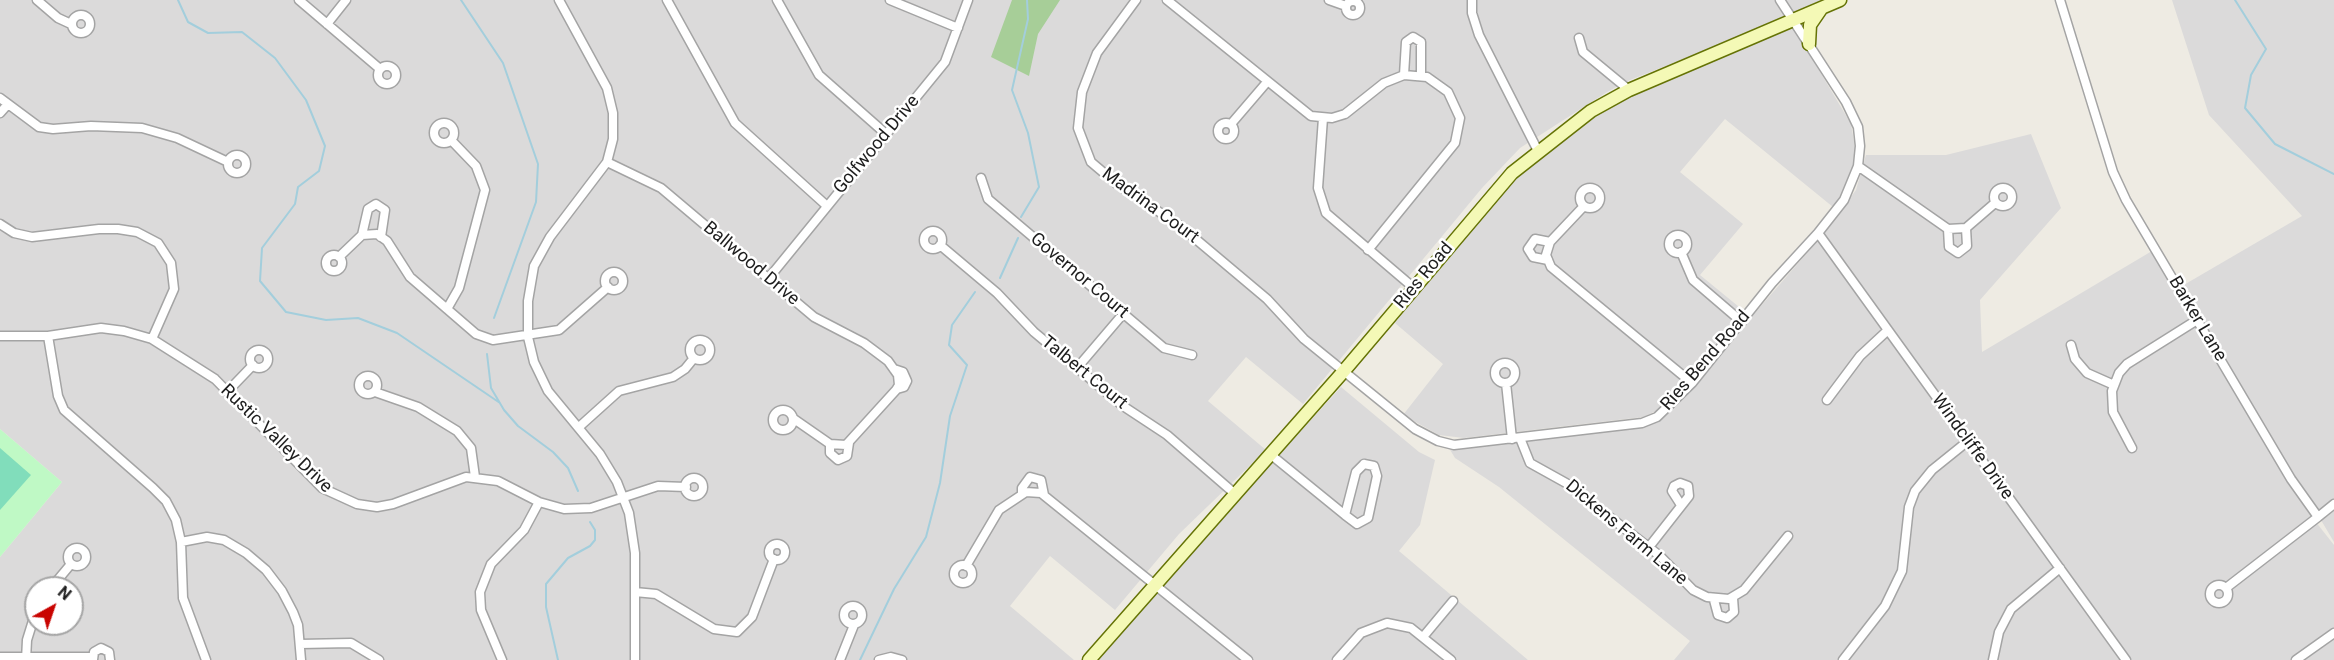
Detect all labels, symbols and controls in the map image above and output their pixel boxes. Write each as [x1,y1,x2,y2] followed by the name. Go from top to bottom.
[829,91,925,199] street label: Golfwood Drive
[1097,164,1203,248] street label: Madrina Court
[699,218,803,310] street label: Ballwood Drive
[1025,229,1133,323] street label: Governor Court
[1390,238,1458,314] street label: Ries Road
[2163,273,2231,365] street label: Barker Lane
[1657,307,1755,415] street label: Ries Bend Road
[1036,332,1132,414] street label: Talbert Court
[216,380,336,498] street label: Rustic Valley Drive
[1926,390,2018,504] street label: Windcliffe Drive
[1561,476,1691,590] street label: Dickens Farm Lane
[24,576,84,636] north arrow
[54,582,75,604] text: N

